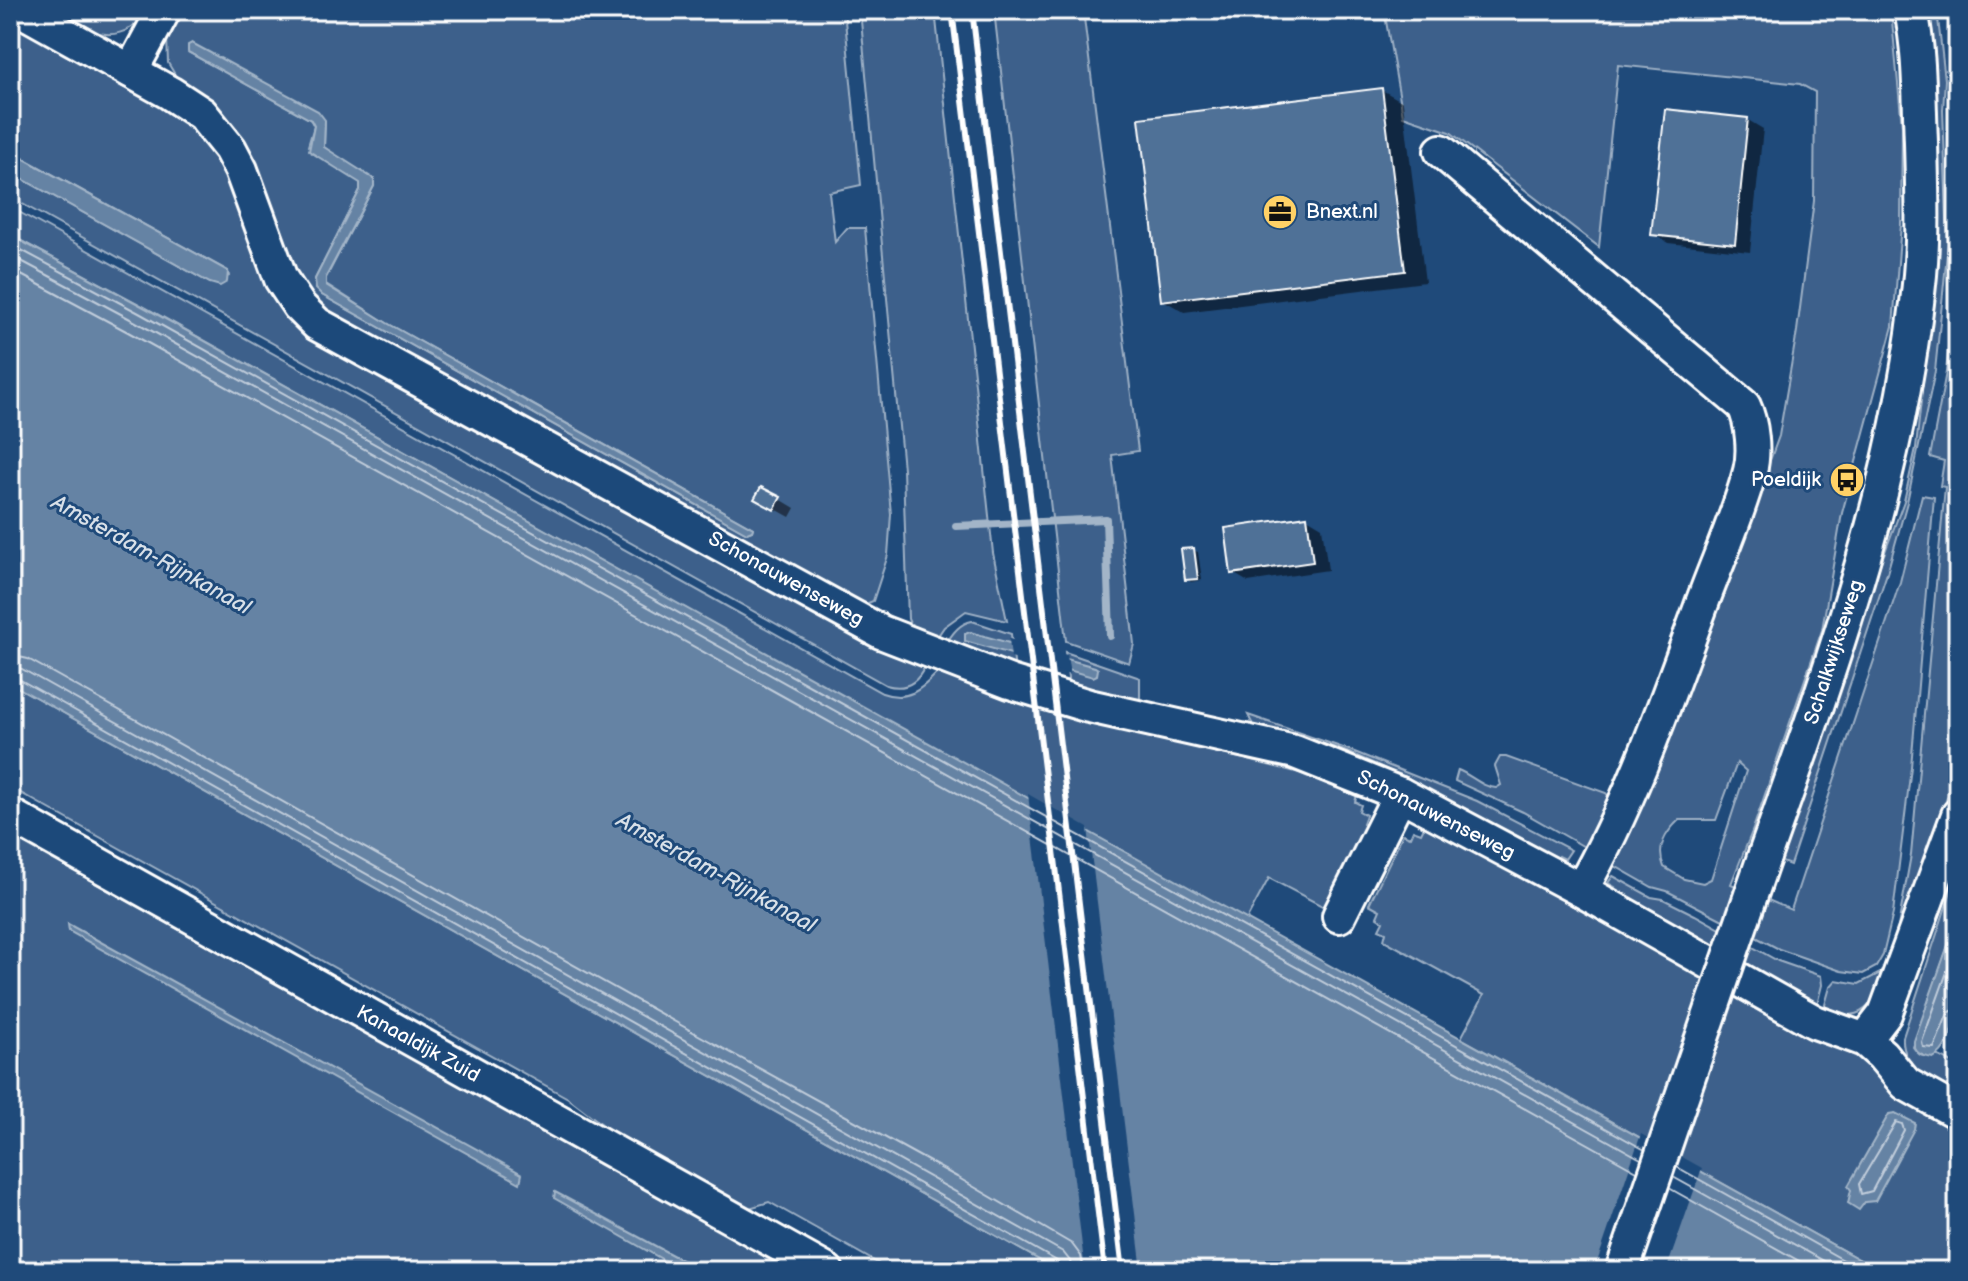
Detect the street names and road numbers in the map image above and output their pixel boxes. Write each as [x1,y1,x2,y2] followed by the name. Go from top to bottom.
[704,526,868,632] street label: Schonauwenseweg
[1799,577,1869,727] street label: Schalkwijkseweg
[1353,765,1519,865] street label: Schonauwenseweg
[352,1000,484,1088] street label: Kanaaldijk Zuid

